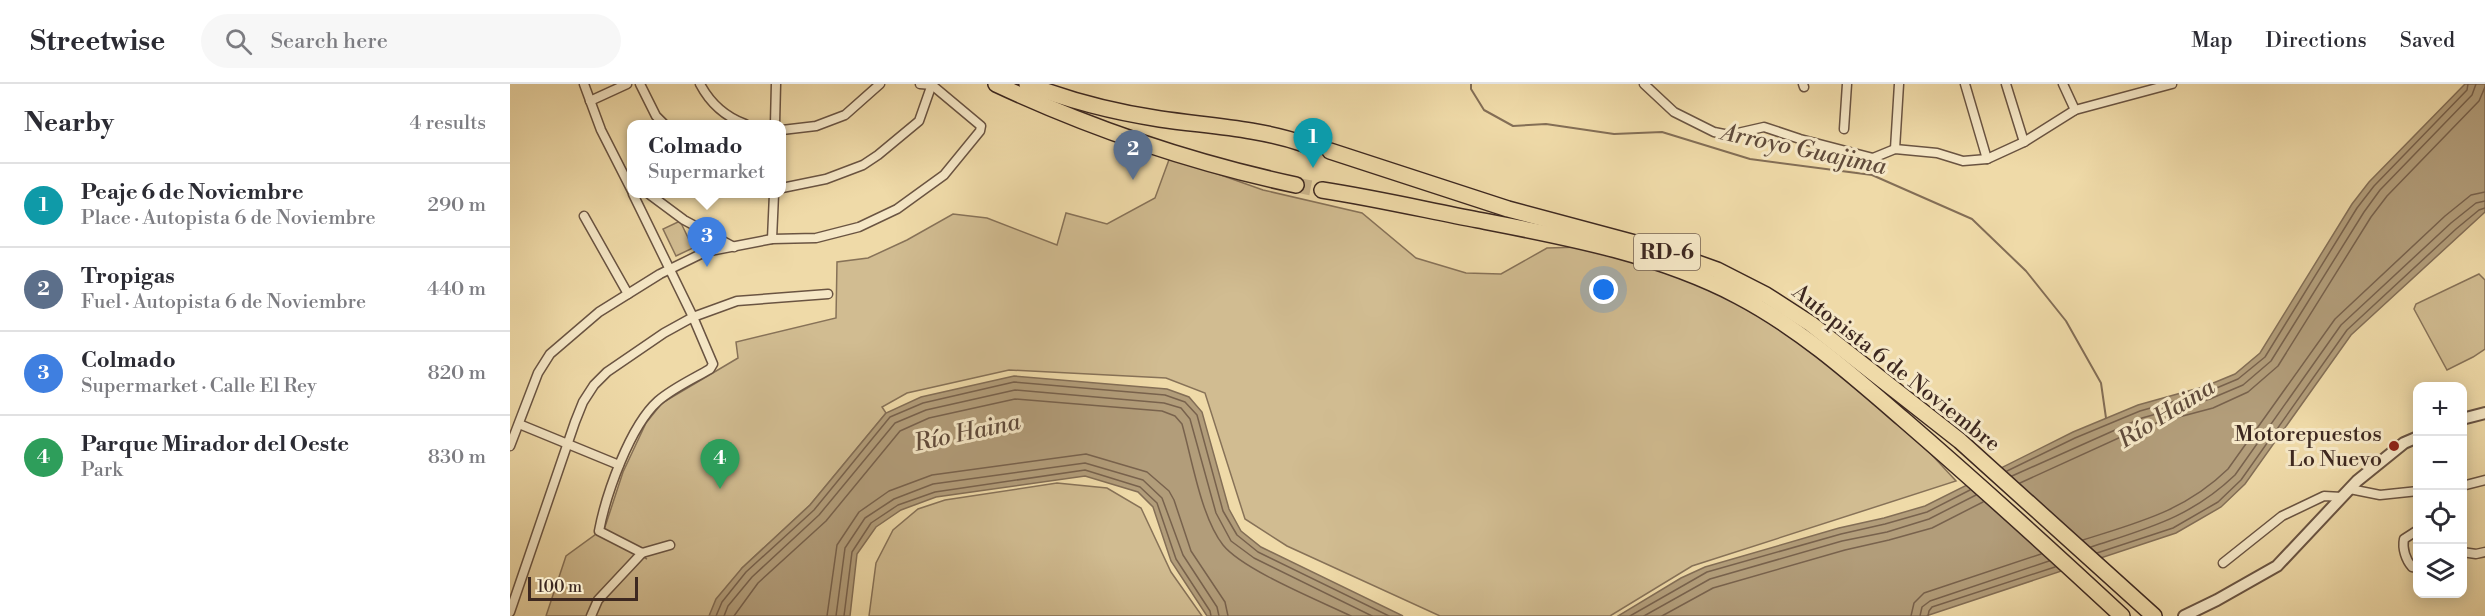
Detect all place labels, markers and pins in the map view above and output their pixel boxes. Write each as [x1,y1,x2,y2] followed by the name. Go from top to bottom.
[1294,118,1332,168] pin: 1
[1114,130,1152,180] pin: 2
[688,218,726,267] pin: 3
[2234,421,2382,473] place label: Motorepuestos Lo Nuevo
[2387,439,2401,453] marker: Motorepuestos Lo Nuevo
[700,440,740,489] pin: 4

